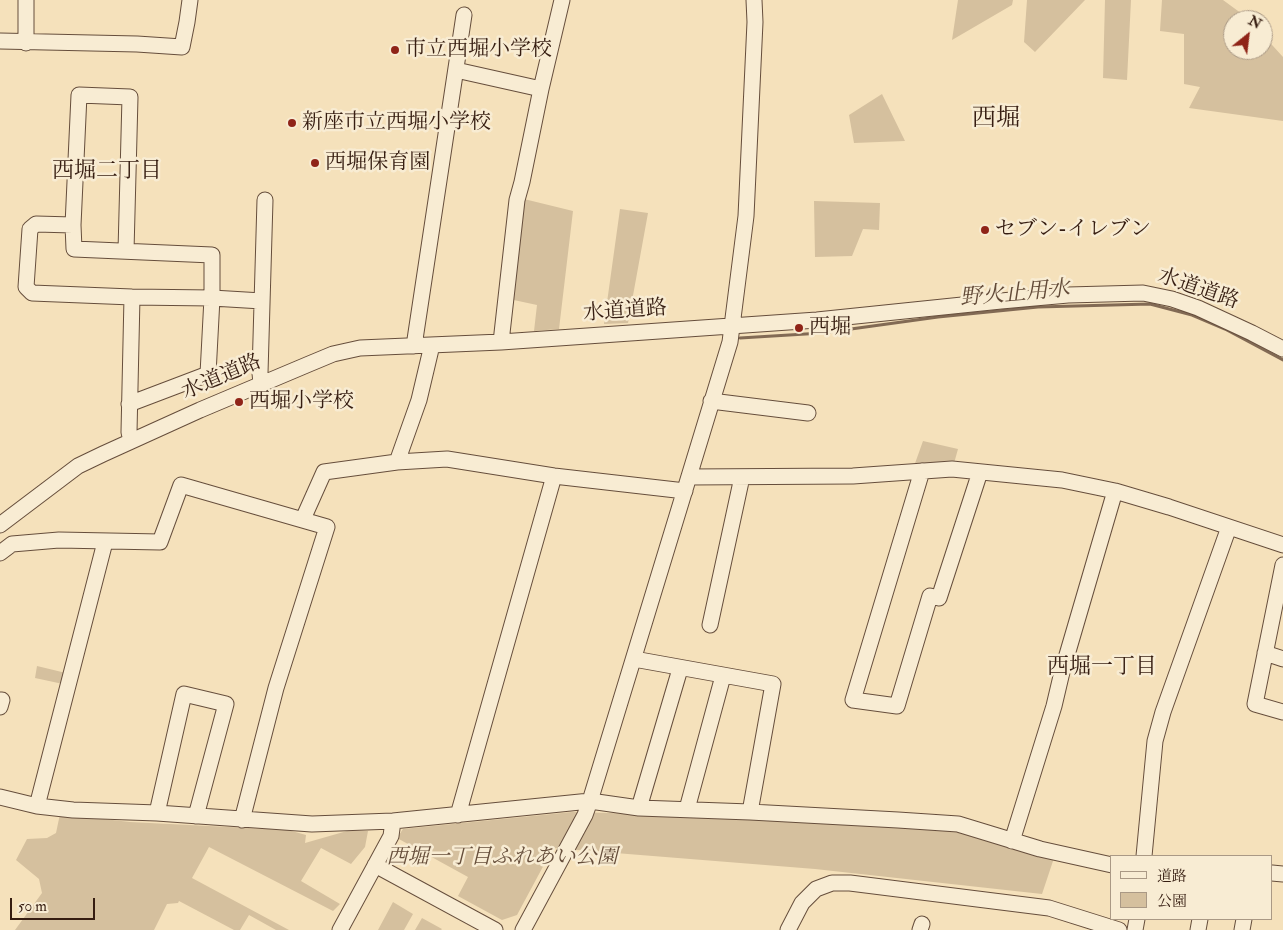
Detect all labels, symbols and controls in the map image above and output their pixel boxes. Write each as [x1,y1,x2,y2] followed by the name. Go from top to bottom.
[1223,10,1273,60] north arrow
[1245,12,1265,33] text: N
[405,37,552,63] place label: 市立西堀小学校
[389,44,401,56] marker: 市立西堀小学校
[972,106,1020,134] district label: 西堀
[302,110,491,136] place label: 新座市立西堀小学校
[286,117,298,129] marker: 新座市立西堀小学校
[325,150,430,176] place label: 西堀保育園
[309,157,321,169] marker: 西堀保育園
[52,159,162,185] district label: 西堀二丁目
[995,217,1151,243] place label: セブン-イレブン
[979,224,991,236] marker: セブン-イレブン
[1154,264,1242,316] street label: 水道道路
[959,277,1071,313] water label: 野火止用水
[582,297,668,327] street label: 水道道路
[809,315,851,341] place label: 西堀
[793,322,805,334] marker: 西堀
[178,350,266,406] street label: 水道道路
[249,389,354,415] place label: 西堀小学校
[233,396,245,408] marker: 西堀小学校
[1047,655,1157,681] district label: 西堀一丁目
[387,845,617,871] park label: 西堀一丁目ふれあい公園
[1110,855,1273,920] legend
[1157,867,1187,886] text: 道路
[12,888,98,920] scale bar
[1157,892,1187,911] text: 公園
[18,897,47,916] text: 50 m

